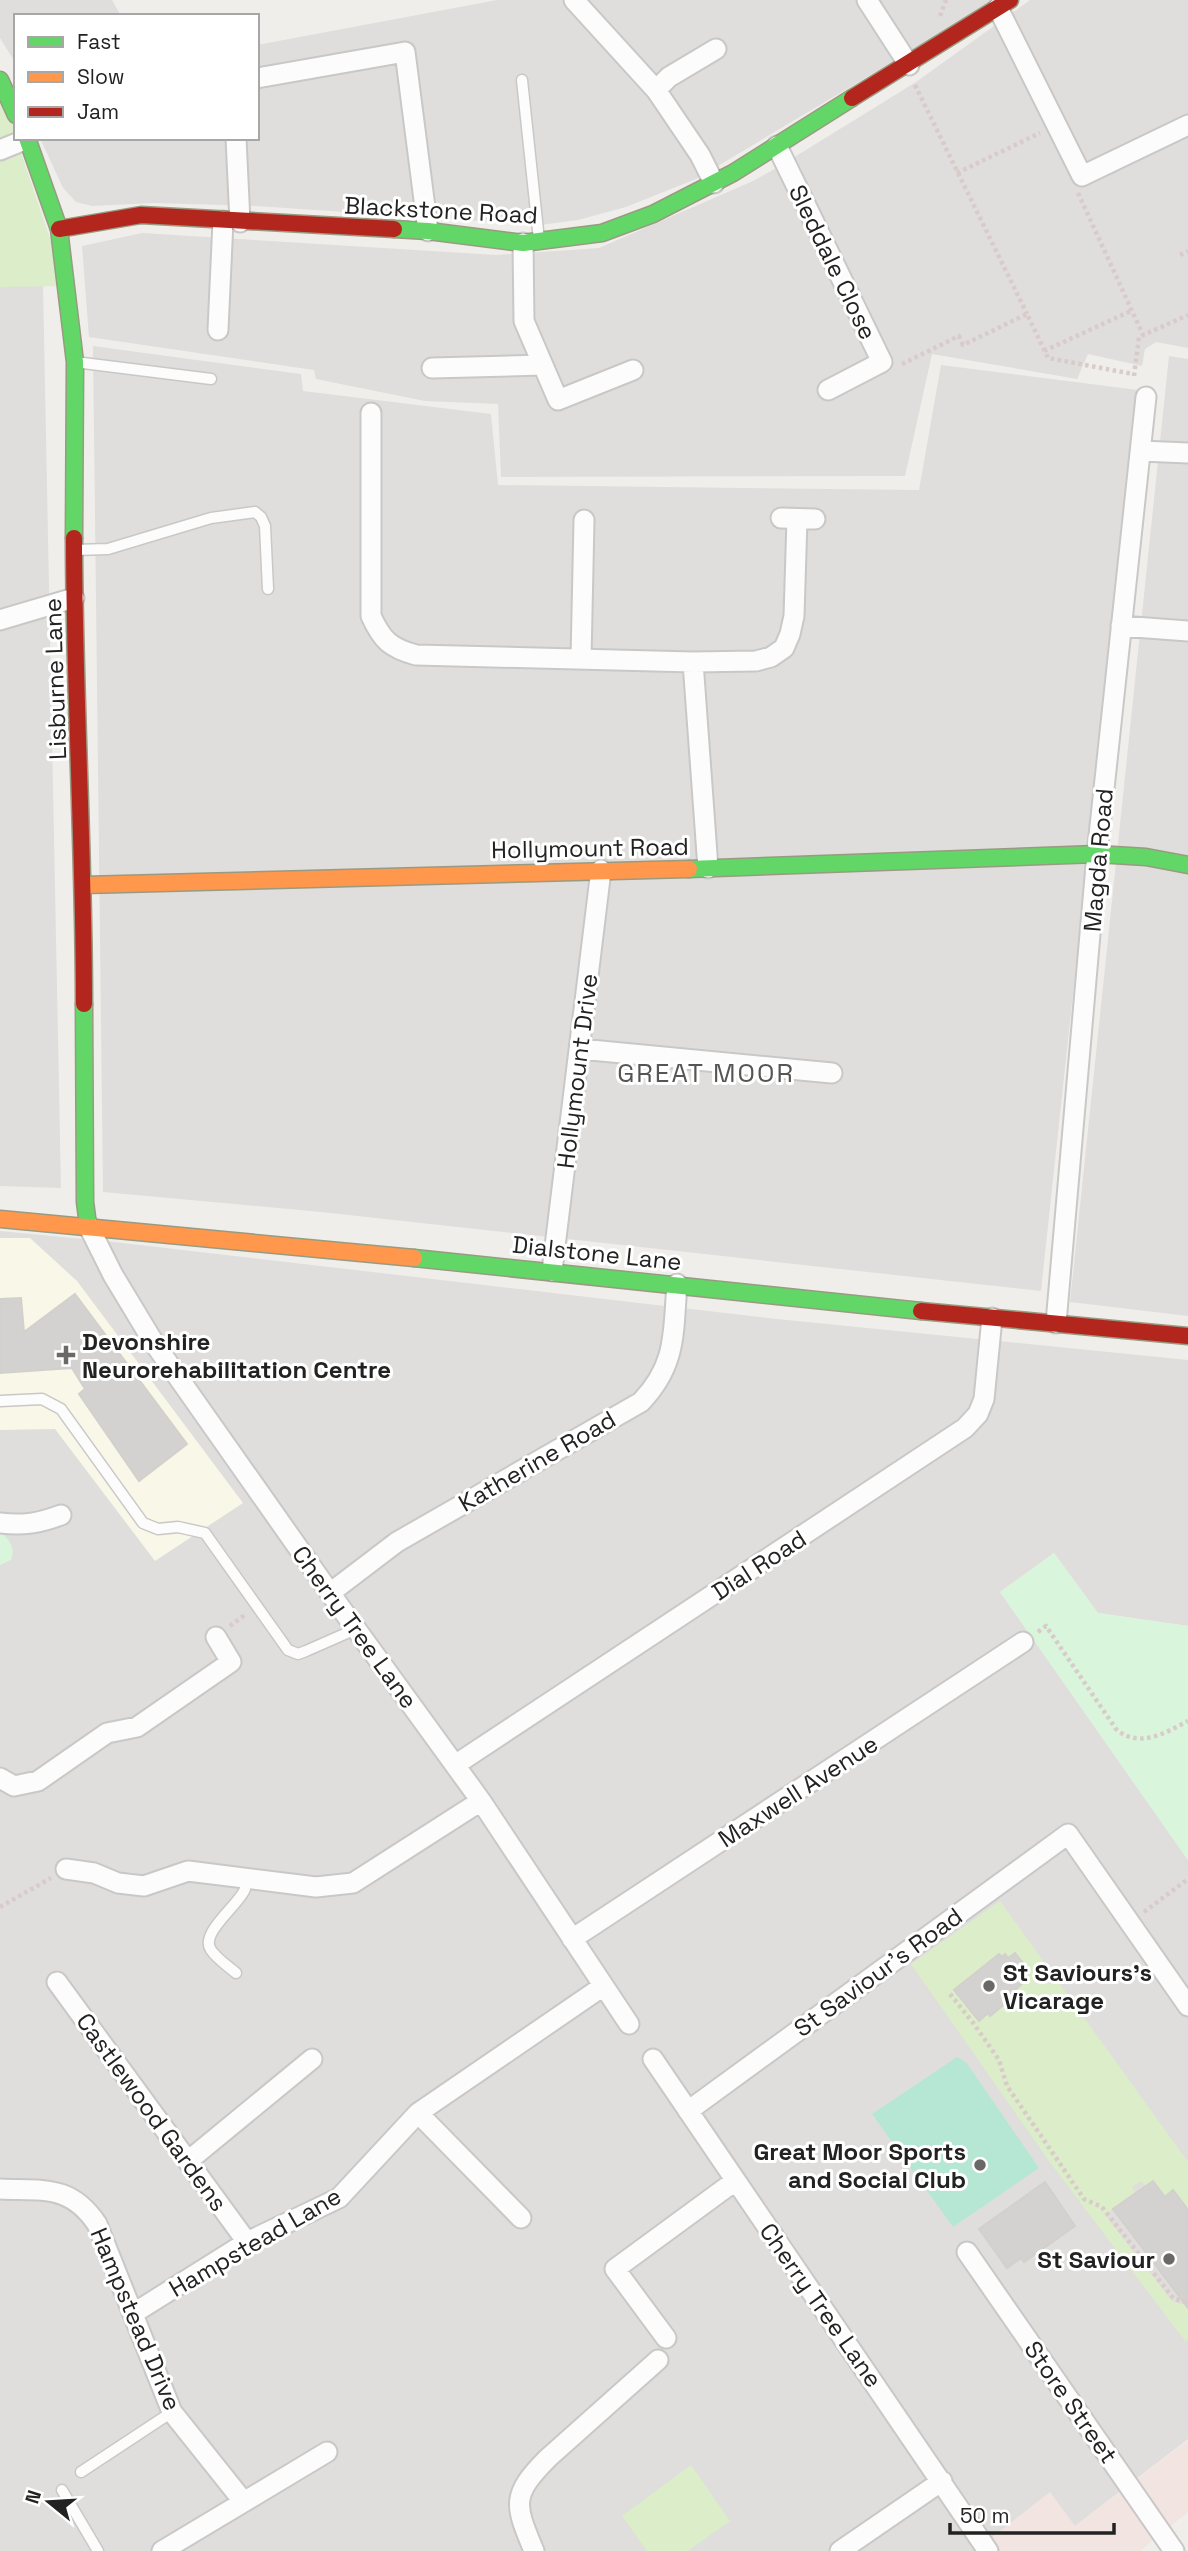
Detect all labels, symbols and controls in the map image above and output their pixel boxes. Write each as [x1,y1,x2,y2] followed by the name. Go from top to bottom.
[14,14,259,140] legend
[77,28,121,55] text: Fast
[77,63,125,90] text: Slow
[77,98,119,125] text: Jam
[782,179,884,345] street label: Sleddale Close
[343,189,539,231] street label: Blackstone Road
[37,598,73,760] street label: Lisburne Lane
[1076,787,1120,933] street label: Magda Road
[491,831,689,865] street label: Hollymount Road
[550,972,604,1170] street label: Hollymount Drive
[617,1056,795,1090] district label: GREAT MOOR
[511,1229,683,1277] street label: Dialstone Lane
[82,1326,391,1385] place label: Devonshire Neurorehabilitation Centre
[56,1345,76,1365] marker: Devonshire Neurorehabilitation Centre
[453,1403,621,1519] street label: Katherine Road
[706,1523,812,1607] street label: Dial Road
[285,1539,425,1715] street label: Cherry Tree Lane
[712,1728,884,1854] street label: Maxwell Avenue
[788,1900,968,2044] street label: St Saviour's Road
[1003,1957,1152,2016] place label: St Saviours's Vicarage
[981,1978,997,1994] marker: St Saviours's Vicarage
[70,2007,234,2217] street label: Castlewood Gardens
[753,2136,966,2195] place label: Great Moor Sports and Social Club
[972,2157,988,2173] marker: Great Moor Sports and Social Club
[163,2180,347,2304] street label: Hampstead Lane
[753,2217,889,2393] street label: Cherry Tree Lane
[84,2223,188,2415] street label: Hampstead Drive
[1037,2244,1155,2275] place label: St Saviour
[1161,2251,1177,2267] marker: St Saviour
[1017,2335,1125,2469] street label: Store Street
[14,2467,84,2537] north arrow
[19,2487,47,2507] text: N
[950,2492,1114,2536] scale bar
[960,2502,1010,2529] text: 50 m

